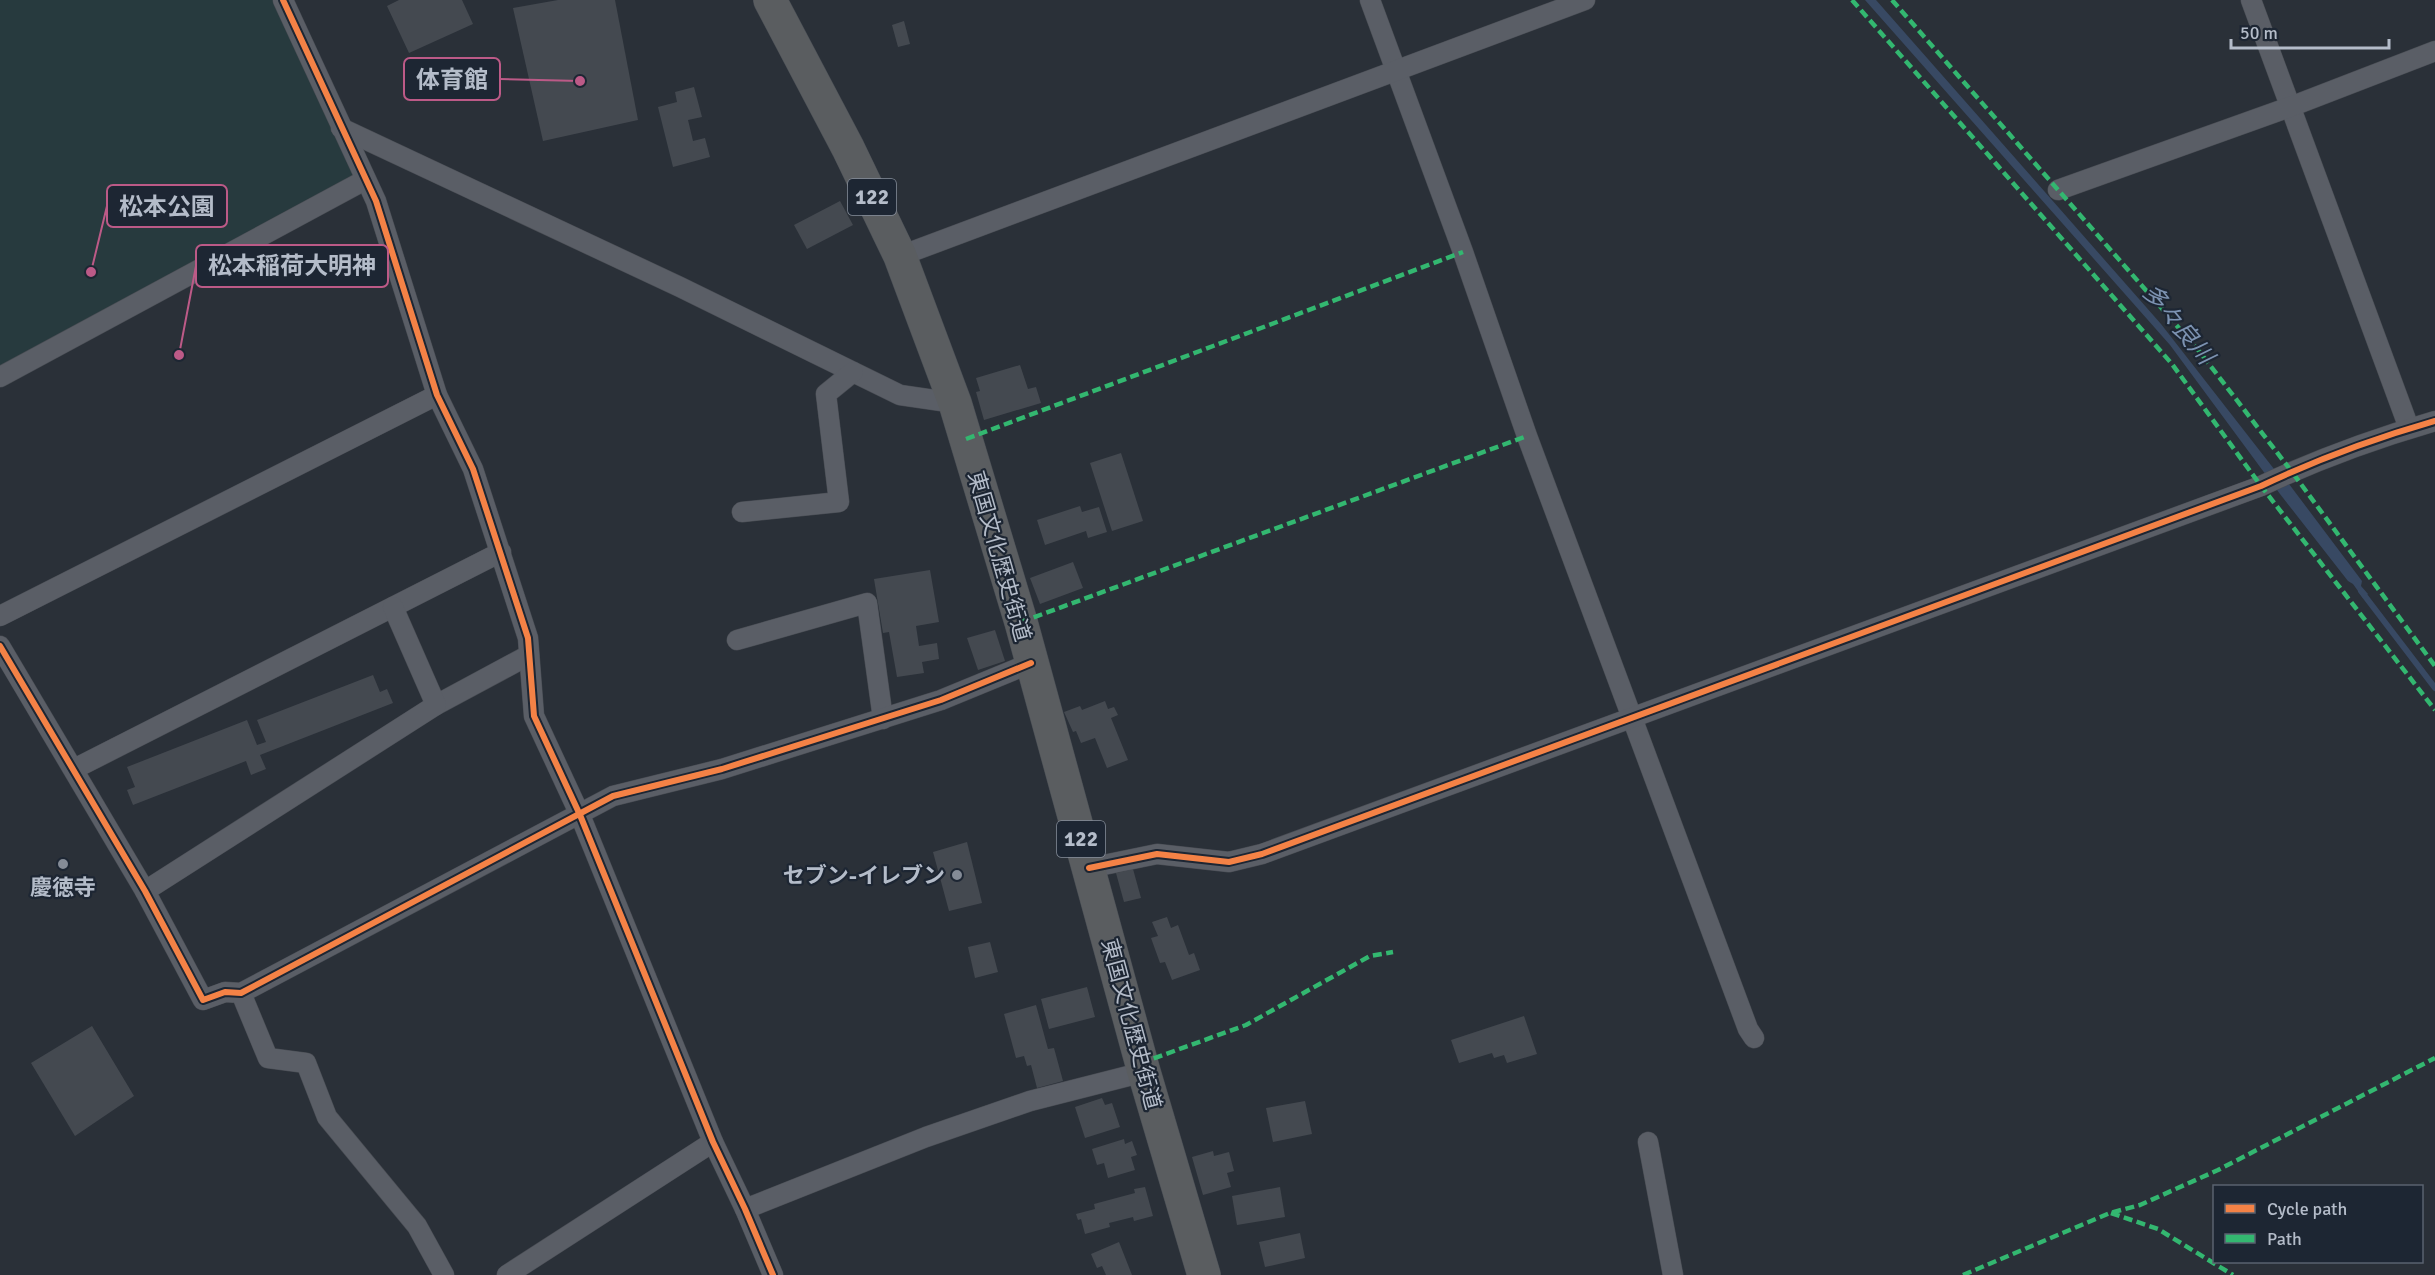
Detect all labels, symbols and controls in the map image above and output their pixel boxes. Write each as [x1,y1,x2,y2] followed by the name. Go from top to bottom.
[2231,12,2388,50] scale bar
[2240,22,2278,44] text: 50 m
[404,58,500,100] callout: 体育館
[416,65,488,95] text: 体育館
[848,179,896,215] road number: 122
[107,185,227,227] callout: 松本公園
[119,192,215,222] text: 松本公園
[196,245,388,287] callout: 松本稲荷大明神
[208,251,376,281] text: 松本稲荷大明神
[2136,278,2222,373] water label: 多々良川
[962,468,1037,644] street label: 東国文化歴史街道
[1057,821,1105,857] road number: 122
[56,857,70,871] marker: 慶徳寺
[783,862,945,889] place label: セブン-イレブン
[950,868,964,882] marker: セブン-イレブン
[30,874,96,901] place label: 慶徳寺
[1096,936,1167,1113] street label: 東国文化歴史街道
[2213,1185,2423,1263] legend
[2267,1198,2347,1220] text: Cycle path
[2267,1228,2302,1250] text: Path

